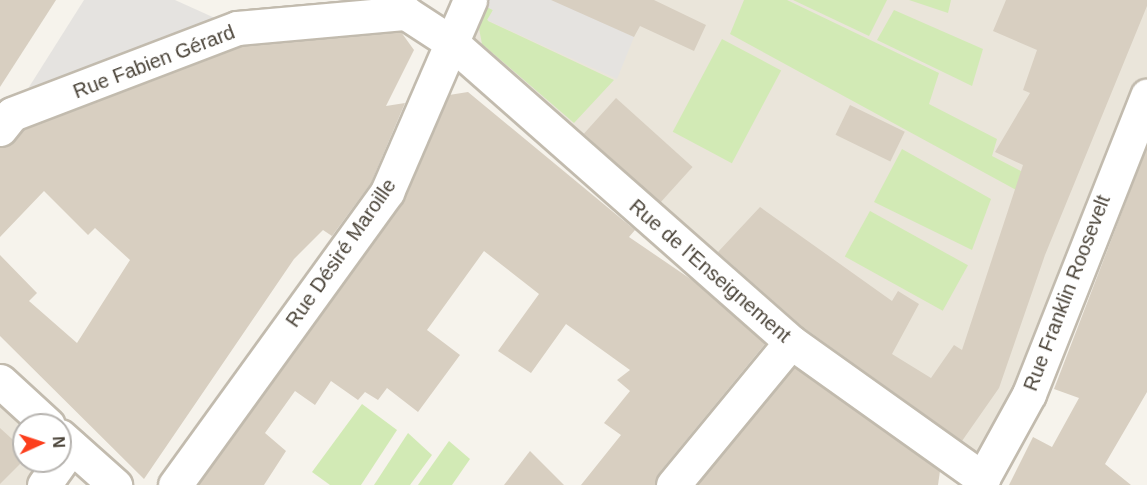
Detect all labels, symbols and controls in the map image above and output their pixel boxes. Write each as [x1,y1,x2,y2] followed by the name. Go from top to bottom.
[70,20,238,104] street label: Rue Fabien Gérard
[281,174,401,332] street label: Rue Désiré Maroille
[1019,192,1115,394] street label: Rue Franklin Roosevelt
[624,194,796,348] street label: Rue de l'Enseignement
[12,413,72,473] north arrow
[50,436,67,448] text: N

